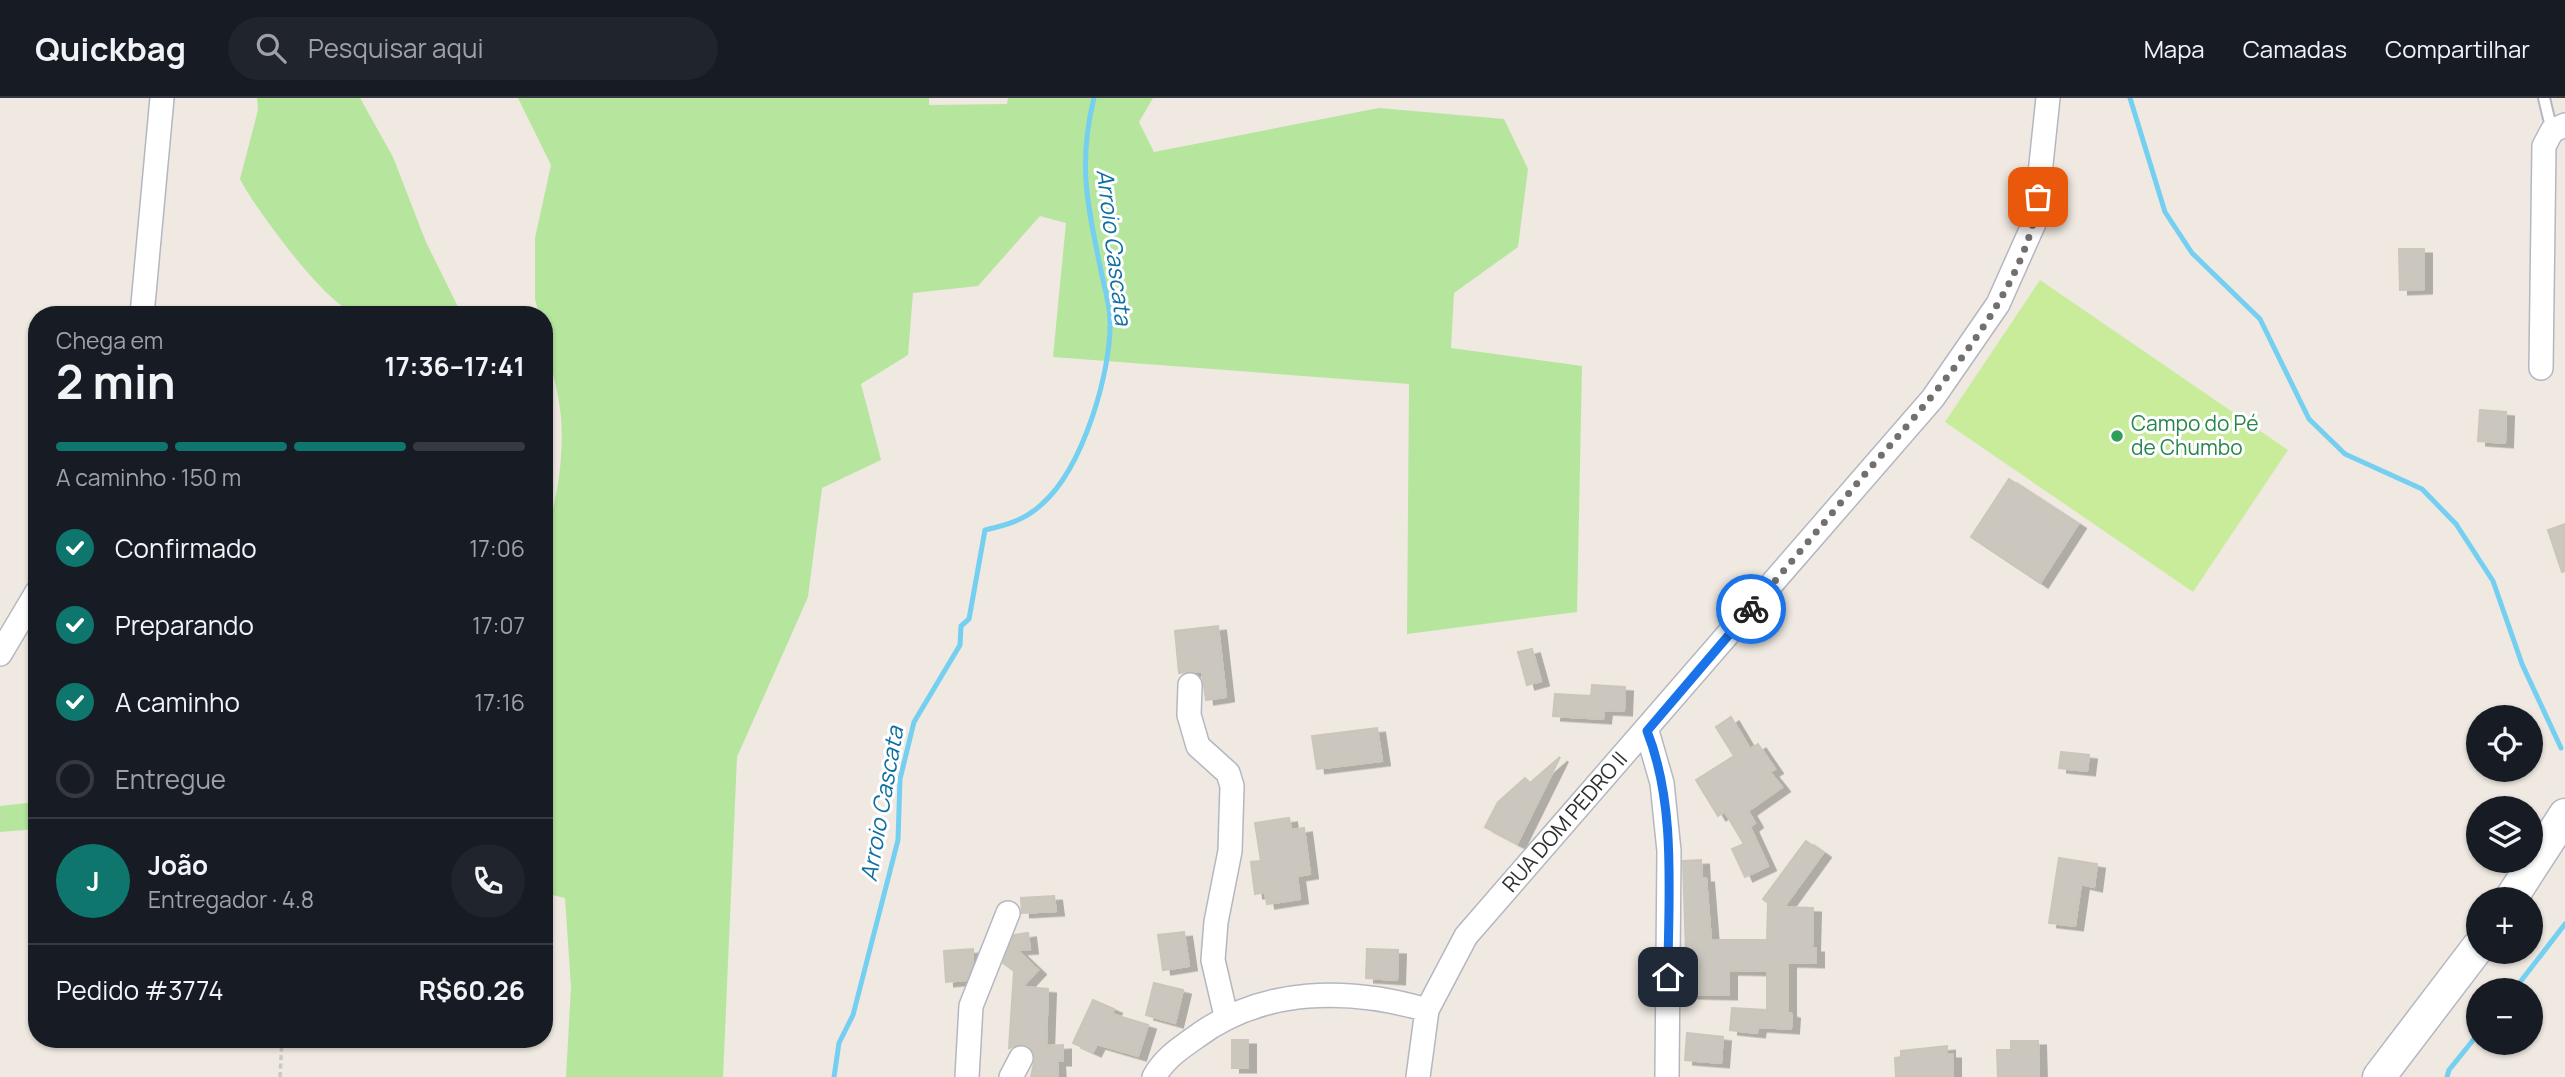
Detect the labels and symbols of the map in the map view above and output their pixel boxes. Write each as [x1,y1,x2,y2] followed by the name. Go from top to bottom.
[1090,167,1141,328] water label: Arroio Cascata
[2008,167,2068,227] pin
[2131,409,2259,461] place label: Campo do Pé de Chumbo
[2109,428,2125,444] marker: Campo do Pé de Chumbo
[1716,574,1786,644] courier
[852,723,911,884] water label: Arroio Cascata
[1496,745,1633,897] street label: RUA DOM PEDRO II
[1638,947,1698,1007] pin

